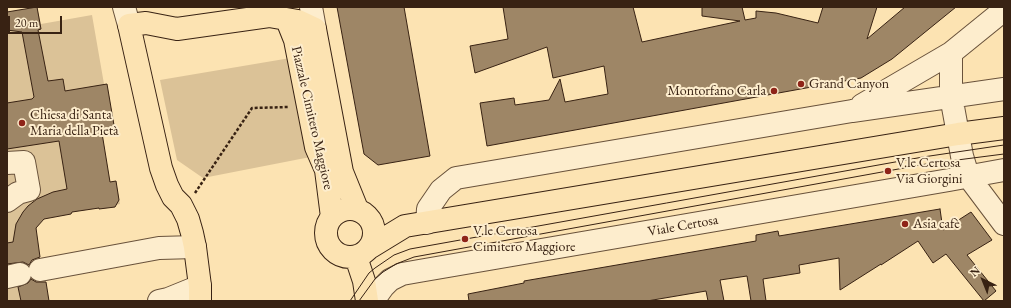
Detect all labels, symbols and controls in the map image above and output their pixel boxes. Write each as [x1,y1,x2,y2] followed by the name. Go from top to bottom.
[10,8,64,34] scale bar
[15,15,38,31] text: 20 m
[287,45,337,191] street label: Piazzale Cimitero Maggiore
[809,76,889,92] place label: Grand Canyon
[796,79,806,89] marker: Grand Canyon
[667,83,766,99] place label: Montorfano Carla
[769,86,779,96] marker: Montorfano Carla
[30,107,119,140] place label: Chiesa di Santa Maria della Pietà
[17,118,27,128] marker: Chiesa di Santa Maria della Pietà
[896,155,963,188] place label: V.le Certosa Via Giorgini
[883,166,893,176] marker: V.le Certosa Via Giorgini
[646,212,720,240] street label: Viale Certosa
[913,216,960,232] place label: Asia cafè
[900,219,910,229] marker: Asia cafè
[473,223,576,256] place label: V.le Certosa Cimitero Maggiore
[460,234,470,244] marker: V.le Certosa Cimitero Maggiore
[963,260,1003,300] north arrow
[967,263,983,279] text: N

